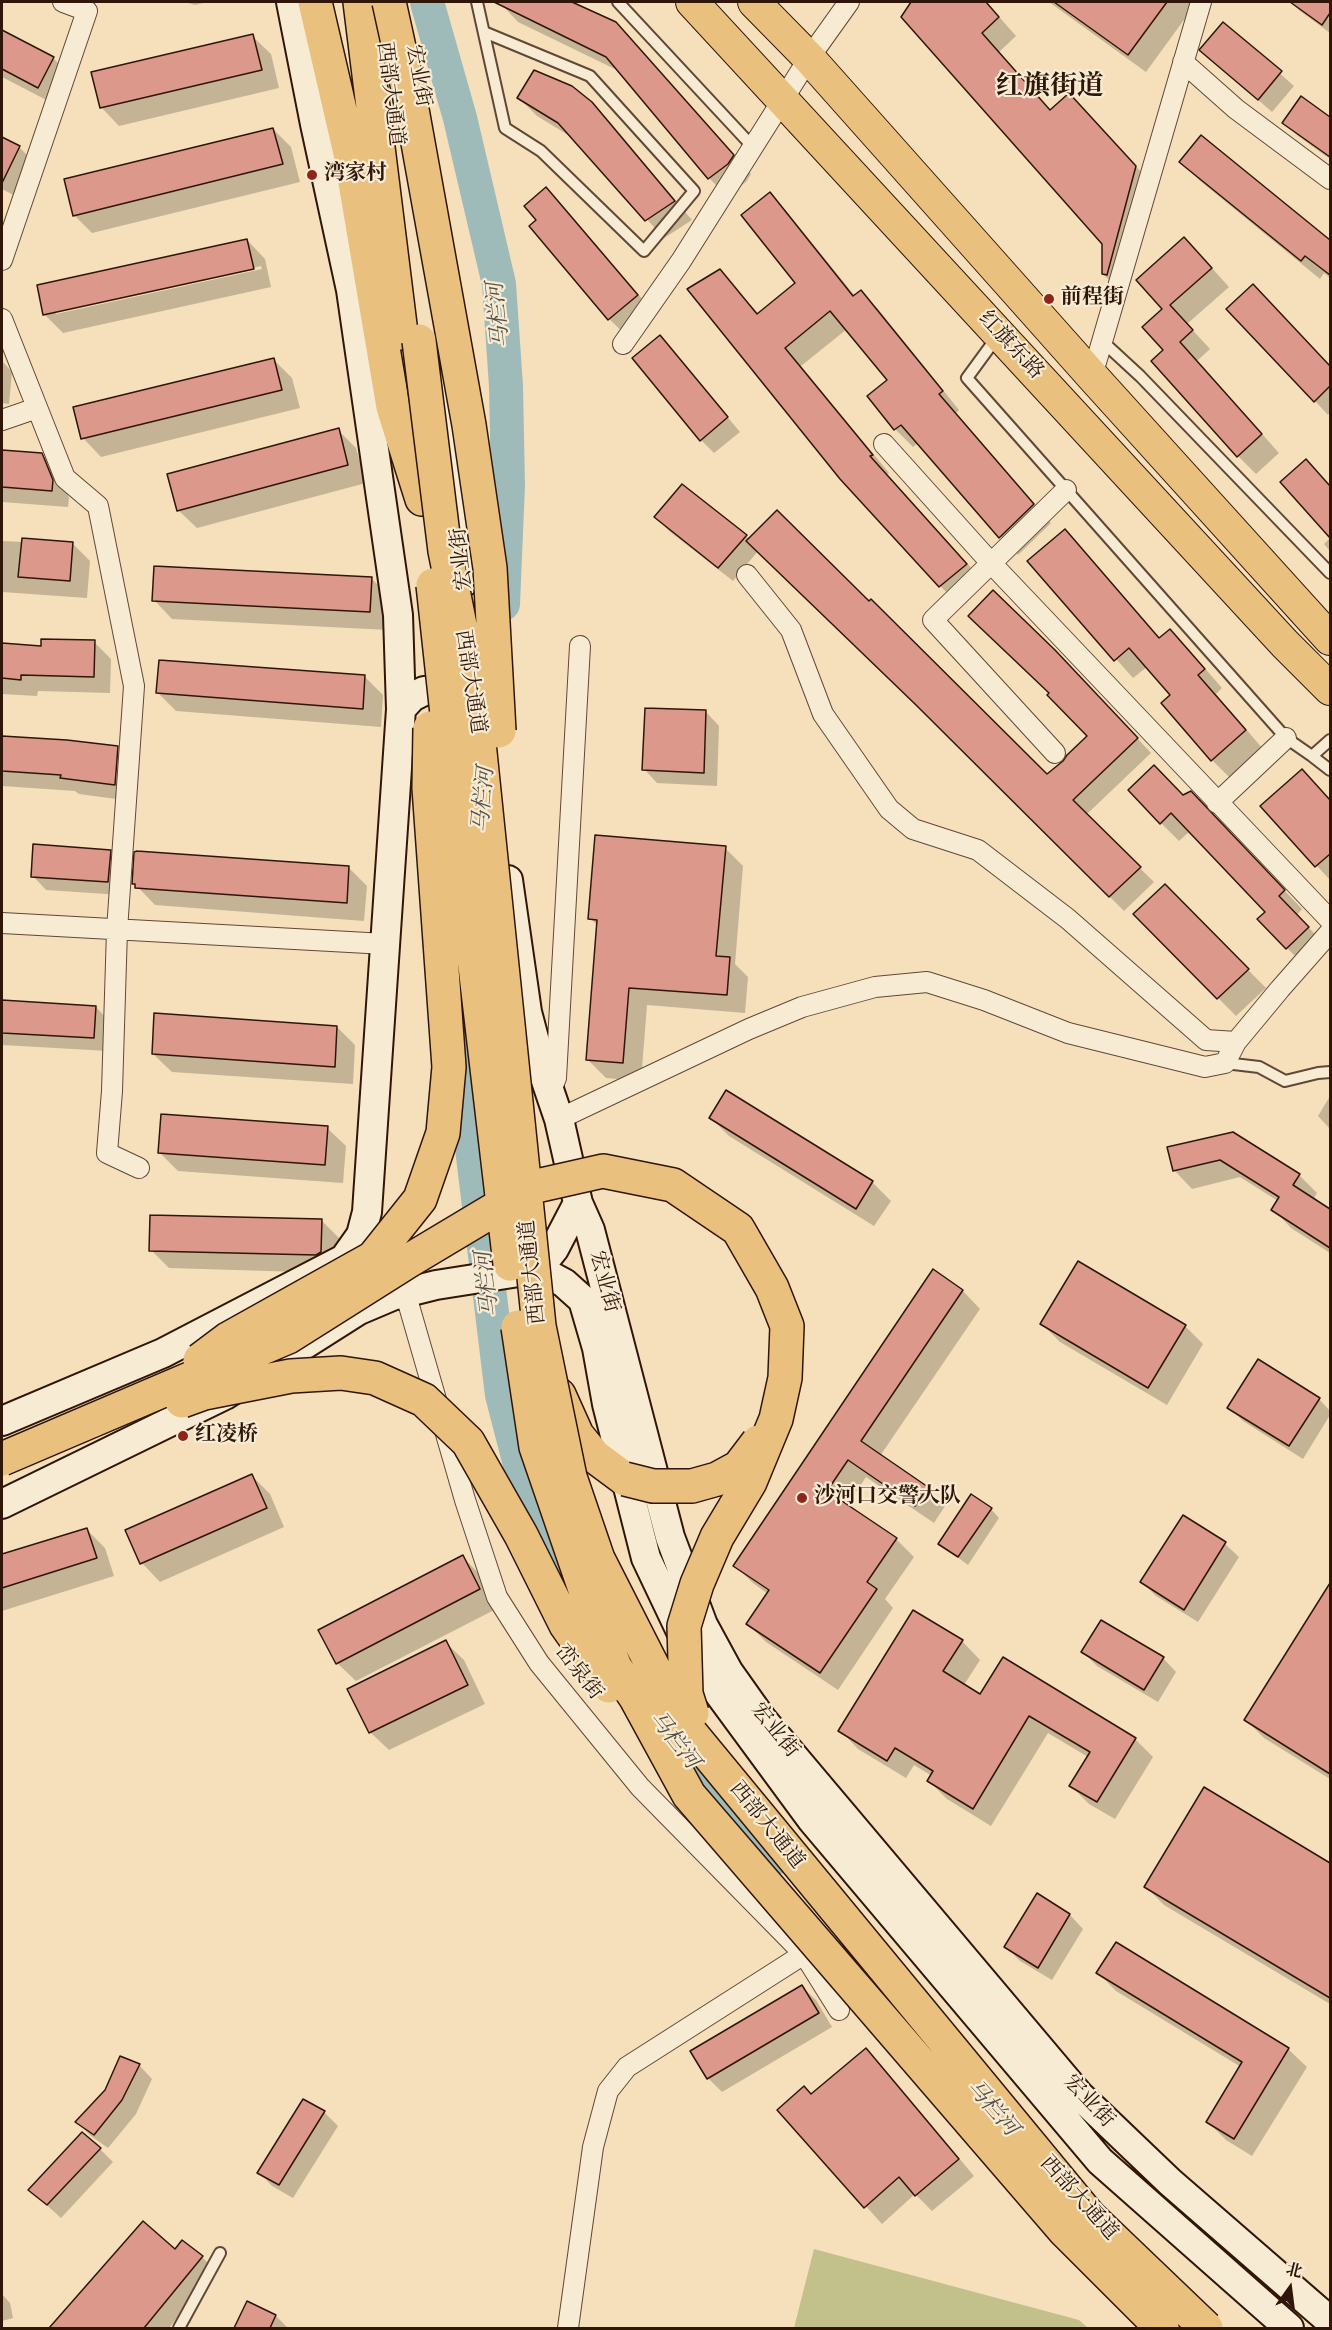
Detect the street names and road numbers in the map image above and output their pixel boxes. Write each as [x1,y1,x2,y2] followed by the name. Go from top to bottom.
[370,40,408,148] street label: 西部大通道
[399,43,435,109] street label: 宏业街
[972,307,1048,385] street label: 红旗东路
[447,526,479,592] street label: 宏业街
[448,628,490,736] street label: 西部大通道
[516,1218,552,1326] street label: 西部大通道
[583,1248,623,1316] street label: 宏业街
[549,1640,607,1706] street label: 峦泉街
[744,1699,804,1763] street label: 宏业街
[723,1777,809,1875] street label: 西部大通道
[1057,2070,1119,2134] street label: 宏业街
[1034,2152,1122,2246] street label: 西部大通道

